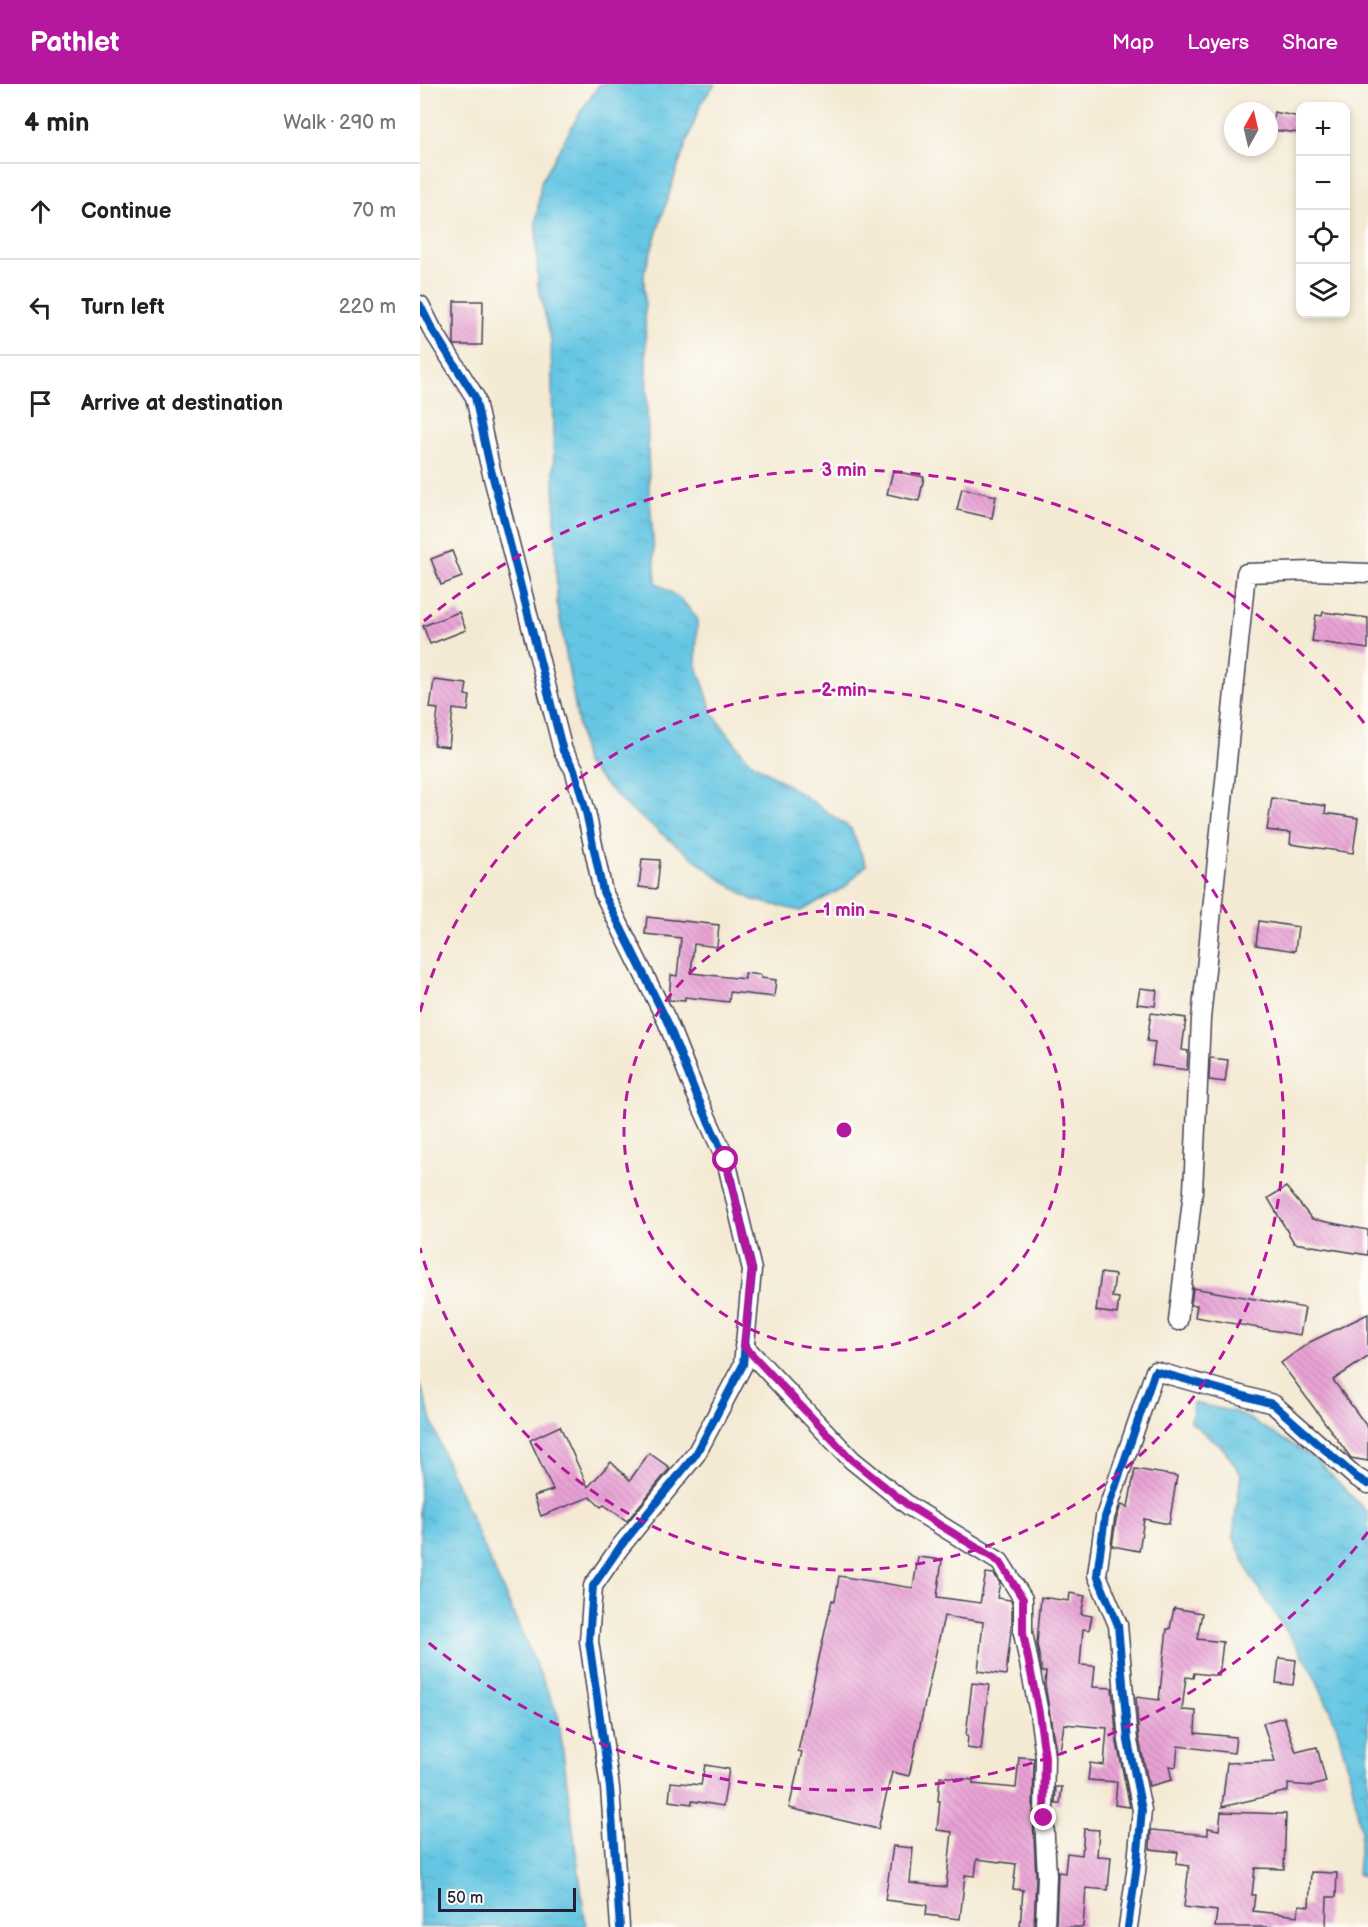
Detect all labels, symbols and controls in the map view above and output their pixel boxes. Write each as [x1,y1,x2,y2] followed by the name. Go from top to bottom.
[30,26,119,59] text: Pathlet
[1112,30,1154,55] text: Map
[1187,30,1249,55] text: Layers
[1282,30,1338,55] text: Share
[1224,102,1278,156] north arrow
[1296,102,1350,318] map controls
[1296,102,1350,156] button: +
[24,108,89,139] text: 4 min
[283,111,396,135] text: Walk · 290 m
[1296,156,1350,210] button: −
[24,195,57,228] icon: ahead
[81,198,171,225] text: Continue
[352,199,396,223] text: 70 m
[1296,210,1350,264] button: locate
[1296,264,1350,318] button: layers
[24,291,57,324] icon: left
[81,294,165,321] text: Turn left
[339,295,396,319] text: 220 m
[24,387,57,420] icon: arrive
[81,390,283,417] text: Arrive at destination
[821,460,867,481] text: 3 min
[821,680,867,701] text: 2 min
[823,900,865,921] text: 1 min
[834,1120,854,1140] centre of rings
[712,1146,738,1172] route start
[1030,1804,1056,1830] route end
[438,1885,576,1912] scale bar
[447,1889,483,1908] text: 50 m

